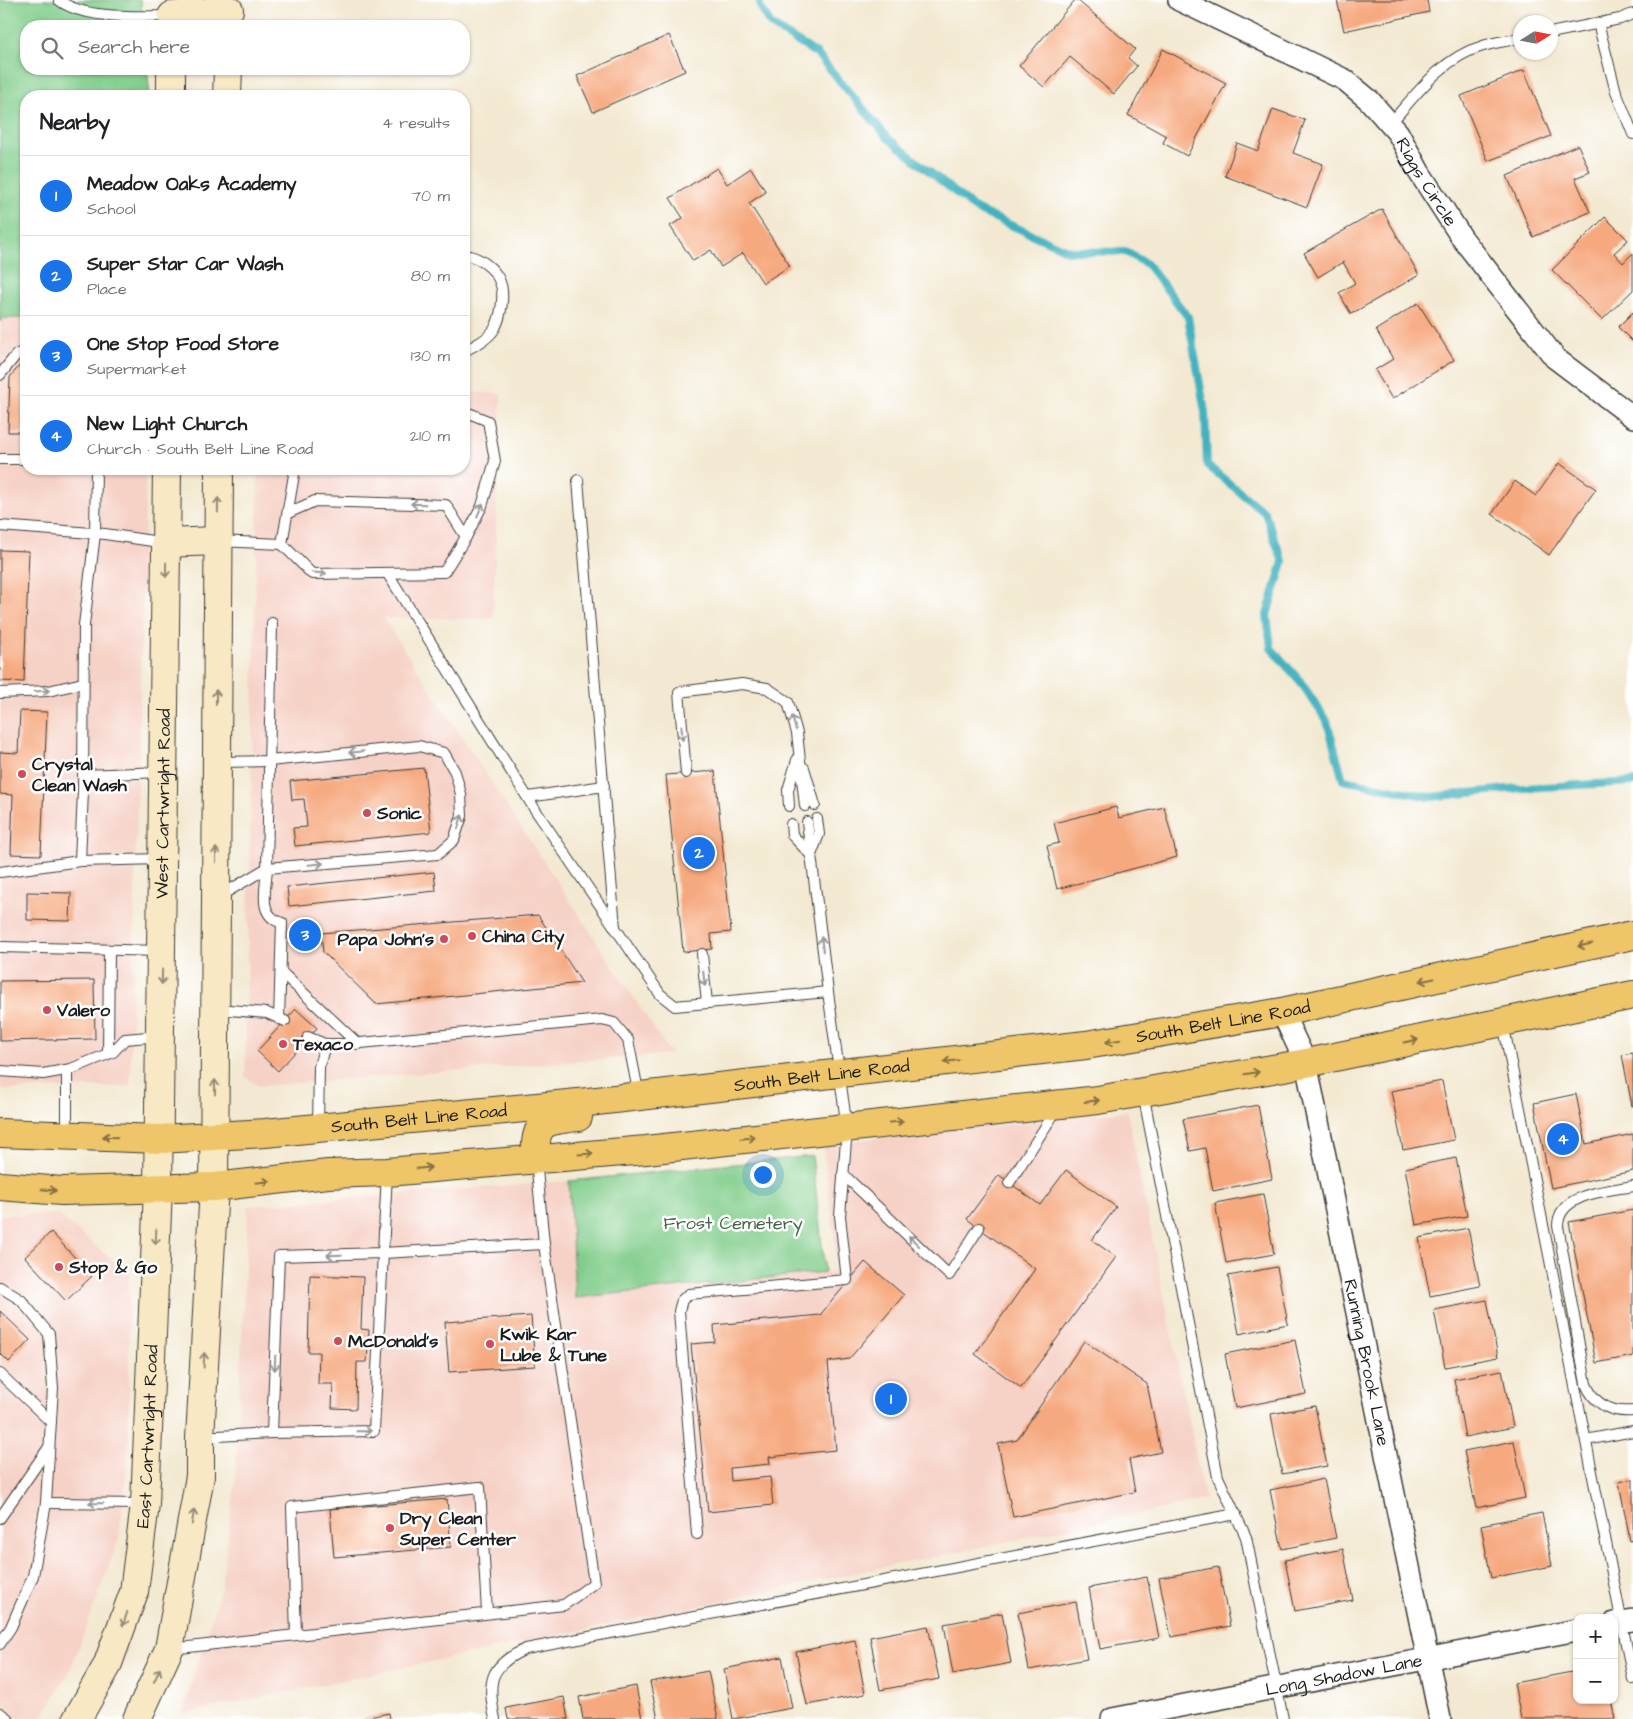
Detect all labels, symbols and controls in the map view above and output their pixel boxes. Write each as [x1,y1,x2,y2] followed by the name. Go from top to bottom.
[1513,15,1558,60] north arrow
[20,20,470,75] search box
[38,34,66,62] icon: search
[78,34,190,61] text: Search here
[40,108,110,137] text: Nearby
[382,112,450,134] text: 4 results
[1390,133,1464,231] street label: Riggs Circle
[87,171,296,198] text: Meadow Oaks Academy
[55,185,57,207] text: 1
[411,185,450,207] text: 70 m
[87,198,136,220] text: School
[87,251,283,278] text: Super Star Car Wash
[51,265,61,287] text: 2
[411,265,450,287] text: 80 m
[87,278,127,300] text: Place
[87,331,279,358] text: One Stop Food Store
[52,345,60,367] text: 3
[411,345,450,367] text: 130 m
[87,358,186,380] text: Supermarket
[87,411,247,438] text: New Light Church
[51,425,61,447] text: 4
[410,425,450,447] text: 210 m
[87,438,313,460] text: Church · South Belt Line Road
[213,497,223,513] one-way arrow
[410,500,426,509] one-way arrow
[475,503,485,518] one-way arrow
[161,562,171,578] one-way arrow
[310,568,326,578] one-way arrow
[34,687,50,696] one-way arrow
[211,690,221,706] one-way arrow
[149,708,177,899] street label: West Cartwright Road
[789,716,798,732] one-way arrow
[678,725,687,741] one-way arrow
[348,747,364,757] one-way arrow
[32,752,128,798] place label: Crystal Clean Wash
[16,768,28,780] marker: Crystal Clean Wash
[376,801,422,826] place label: Sonic
[361,807,373,819] marker: Sonic
[455,815,465,831] one-way arrow
[683,834,715,872] pin: 2
[211,847,220,863] one-way arrow
[308,860,324,869] one-way arrow
[289,916,321,954] pin: 3
[482,924,564,950] place label: China City
[337,927,434,952] place label: Papa John's
[466,930,478,942] marker: China City
[438,933,450,945] marker: Papa John's
[817,936,827,952] one-way arrow
[1578,941,1594,950] one-way arrow
[157,968,167,985] one-way arrow
[700,970,709,986] one-way arrow
[1419,976,1435,985] one-way arrow
[1134,994,1313,1049] street label: South Belt Line Road
[56,998,111,1023] place label: Valero
[41,1004,53,1016] marker: Valero
[292,1032,354,1057] place label: Texaco
[1105,1036,1121,1046] one-way arrow
[1403,1036,1419,1045] one-way arrow
[277,1038,289,1050] marker: Texaco
[733,1053,911,1098] street label: South Belt Line Road
[944,1056,960,1066] one-way arrow
[1244,1067,1260,1077] one-way arrow
[210,1080,220,1096] one-way arrow
[1084,1096,1100,1106] one-way arrow
[330,1097,508,1139] street label: South Belt Line Road
[887,1117,903,1127] one-way arrow
[1547,1120,1579,1158] pin: 4
[103,1132,119,1142] one-way arrow
[740,1133,756,1143] one-way arrow
[578,1150,594,1159] one-way arrow
[750,1162,776,1188] your location
[416,1164,432,1173] one-way arrow
[254,1177,270,1186] one-way arrow
[40,1185,56,1194] one-way arrow
[663,1211,803,1237] park label: Frost Cemetery
[151,1228,161,1245] one-way arrow
[907,1235,920,1247] one-way arrow
[326,1250,342,1259] one-way arrow
[68,1255,158,1280] place label: Stop & Go
[53,1261,65,1273] marker: Stop & Go
[1338,1277,1396,1448] street label: Running Brook Lane
[500,1322,607,1368] place label: Kwik Kar Lube & Tune
[348,1329,438,1354] place label: McDonald's
[332,1335,344,1347] marker: McDonald's
[484,1338,496,1350] marker: Kwik Kar Lube & Tune
[130,1344,164,1530] street label: East Cartwright Road
[200,1352,209,1368] one-way arrow
[270,1355,279,1371] one-way arrow
[875,1380,907,1418] pin: 1
[356,1426,372,1436] one-way arrow
[88,1498,104,1508] one-way arrow
[399,1506,516,1552] place label: Dry Clean Super Center
[188,1509,198,1525] one-way arrow
[384,1522,396,1534] marker: Dry Clean Super Center
[120,1611,129,1626] one-way arrow
[1573,1614,1618,1704] map controls
[1573,1614,1618,1659] button: +
[1263,1647,1425,1702] street label: Long Shadow Lane
[1573,1659,1618,1704] button: −
[153,1668,162,1683] one-way arrow

